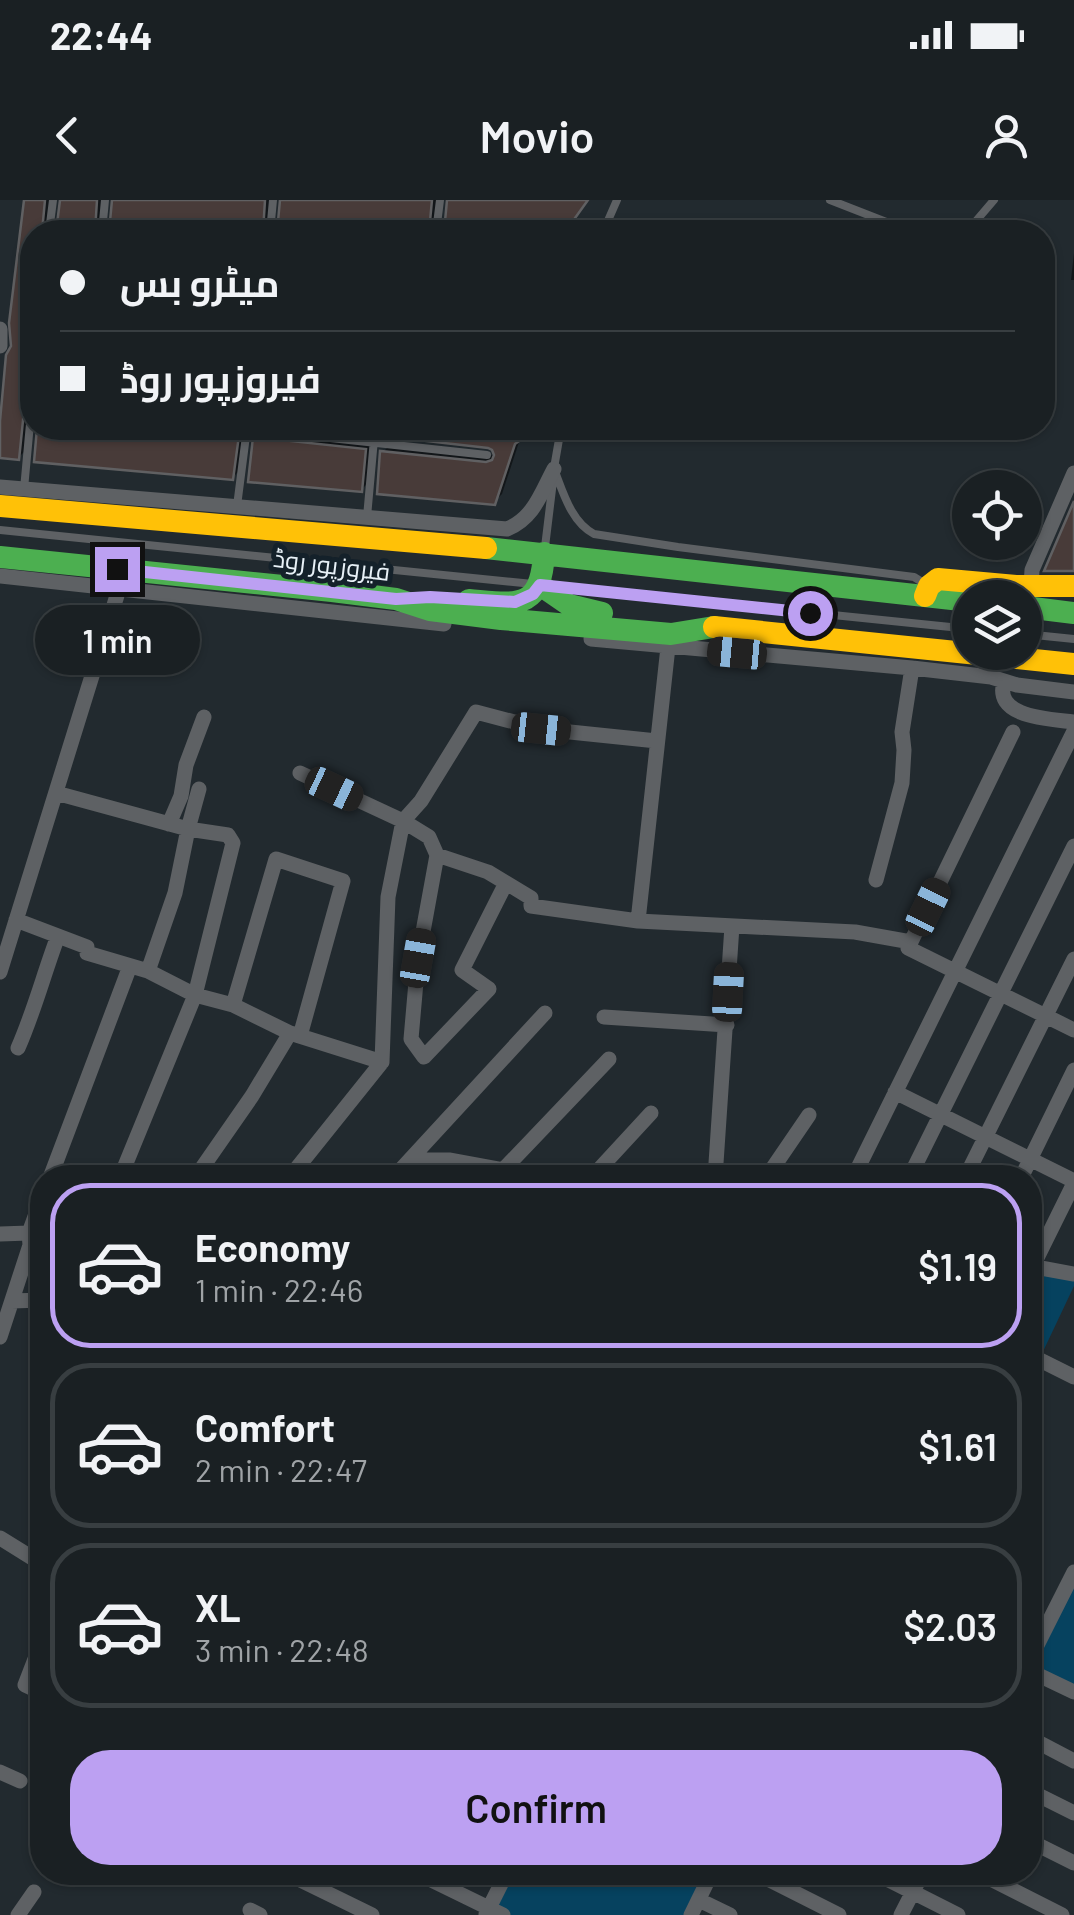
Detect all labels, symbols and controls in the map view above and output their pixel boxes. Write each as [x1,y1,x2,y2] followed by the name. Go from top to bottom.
[50,12,152,58] text: 22:44
[40,108,95,163] icon: back
[479,108,595,162] text: Movio
[979,108,1034,163] icon: person
[120,259,280,305] text: میٹرو بس
[120,355,321,401] text: فیروزپور روڈ
[952,470,1042,670] map controls
[952,470,1042,560] button: locate
[272,542,392,589] street label: فیروزپور روڈ
[95,547,140,592] route end
[952,580,1042,670] button: layers
[788,591,833,636] route start
[34,604,200,674] callout: 1 min
[83,621,152,659] text: 1 min
[706,635,768,671] car
[510,711,572,747] car
[300,763,368,815] car
[901,873,955,941] car
[398,926,438,990] car
[711,961,745,1023] car
[75,1221,165,1311] icon: car
[195,1224,350,1270] text: Economy
[918,1243,997,1289] text: $1.19
[195,1270,363,1308] text: 1 min · 22:46
[75,1401,165,1491] icon: car
[195,1404,335,1450] text: Comfort
[919,1423,997,1469] text: $1.61
[195,1450,367,1488] text: 2 min · 22:47
[75,1581,165,1671] icon: car
[195,1584,241,1630] text: XL
[903,1603,997,1649] text: $2.03
[195,1630,369,1668] text: 3 min · 22:48
[70,1750,1002,1865] button: Confirm

